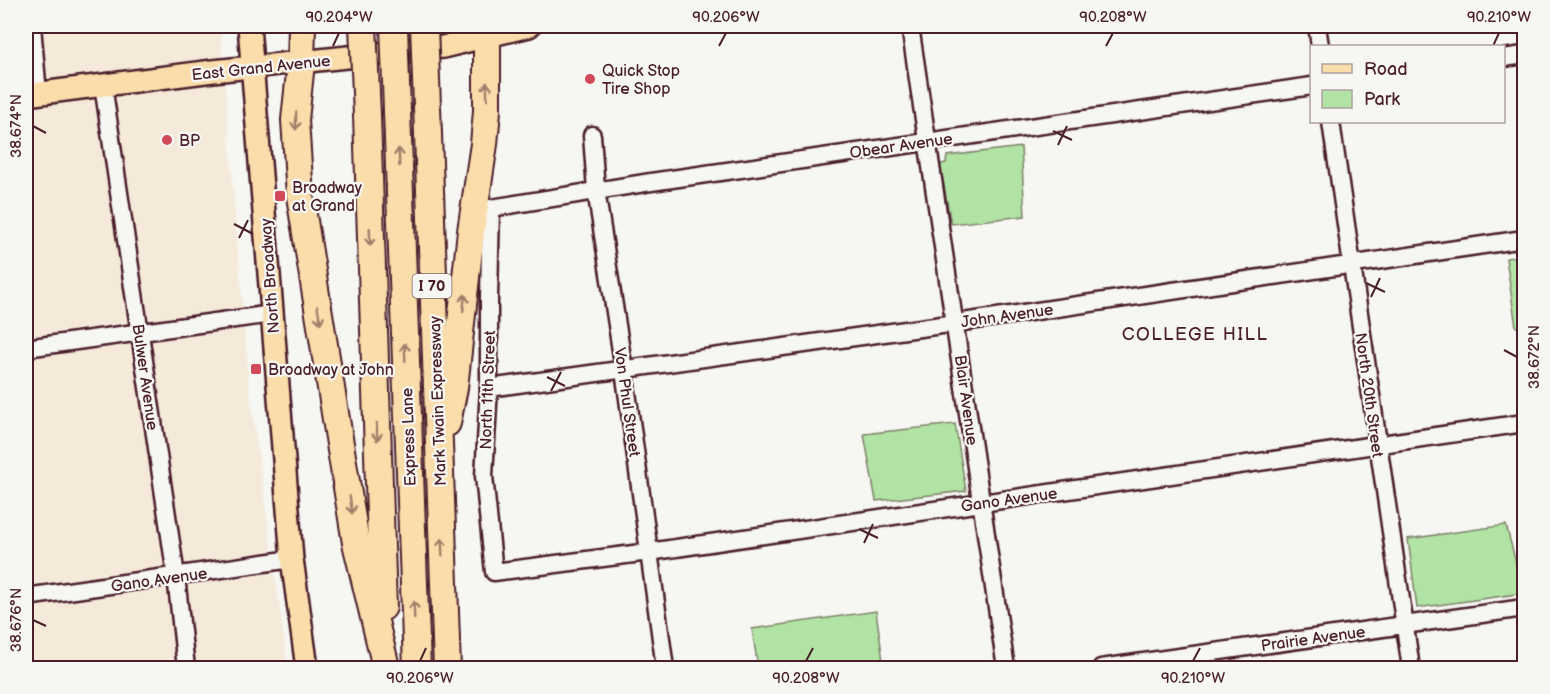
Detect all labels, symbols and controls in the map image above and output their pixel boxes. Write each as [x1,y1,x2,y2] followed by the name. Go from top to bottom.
[305,8,373,27] text: 90.204°W
[692,8,760,27] text: 90.206°W
[1079,8,1147,27] text: 90.208°W
[1467,8,1531,27] text: 90.210°W
[1310,45,1505,123] legend
[191,52,332,85] street label: East Grand Avenue
[1364,59,1408,80] text: Road
[602,62,680,99] place label: Quick Stop Tire Shop
[583,72,597,86] marker: Quick Stop Tire Shop
[481,81,493,101] one-way arrow
[1364,89,1400,110] text: Park
[7,94,26,158] text: 38.674°N
[290,111,301,131] one-way arrow
[849,130,954,163] street label: Obear Avenue
[179,132,200,151] place label: BP
[160,133,174,147] marker: BP
[393,148,404,168] one-way arrow
[292,179,363,216] place label: Broadway at Grand
[273,189,287,203] marker: Broadway at Grand
[257,217,284,334] street label: North Broadway
[365,226,376,246] one-way arrow
[412,274,452,298] road number: I 70
[459,294,470,314] one-way arrow
[960,301,1055,332] street label: John Avenue
[314,304,325,324] one-way arrow
[426,315,451,486] street label: Mark Twain Expressway
[128,323,161,432] street label: Bulwer Avenue
[1122,324,1268,345] district label: COLLEGE HILL
[1525,325,1544,389] text: 38.672°N
[477,330,500,450] street label: North 11th Street
[1350,332,1387,459] street label: North 20th Street
[399,343,411,363] one-way arrow
[609,346,644,458] street label: Von Phul Street
[950,354,981,447] street label: Blair Avenue
[268,361,394,380] place label: Broadway at John
[249,362,263,376] marker: Broadway at John
[398,387,421,487] street label: Express Lane
[371,421,382,441] one-way arrow
[960,484,1059,517] street label: Gano Avenue
[345,494,356,514] one-way arrow
[436,538,448,558] one-way arrow
[110,564,209,597] street label: Gano Avenue
[7,588,26,652] text: 38.676°N
[408,601,419,621] one-way arrow
[1260,623,1367,656] street label: Prairie Avenue
[386,669,454,688] text: 90.206°W
[772,669,840,688] text: 90.208°W
[1161,669,1225,688] text: 90.210°W

